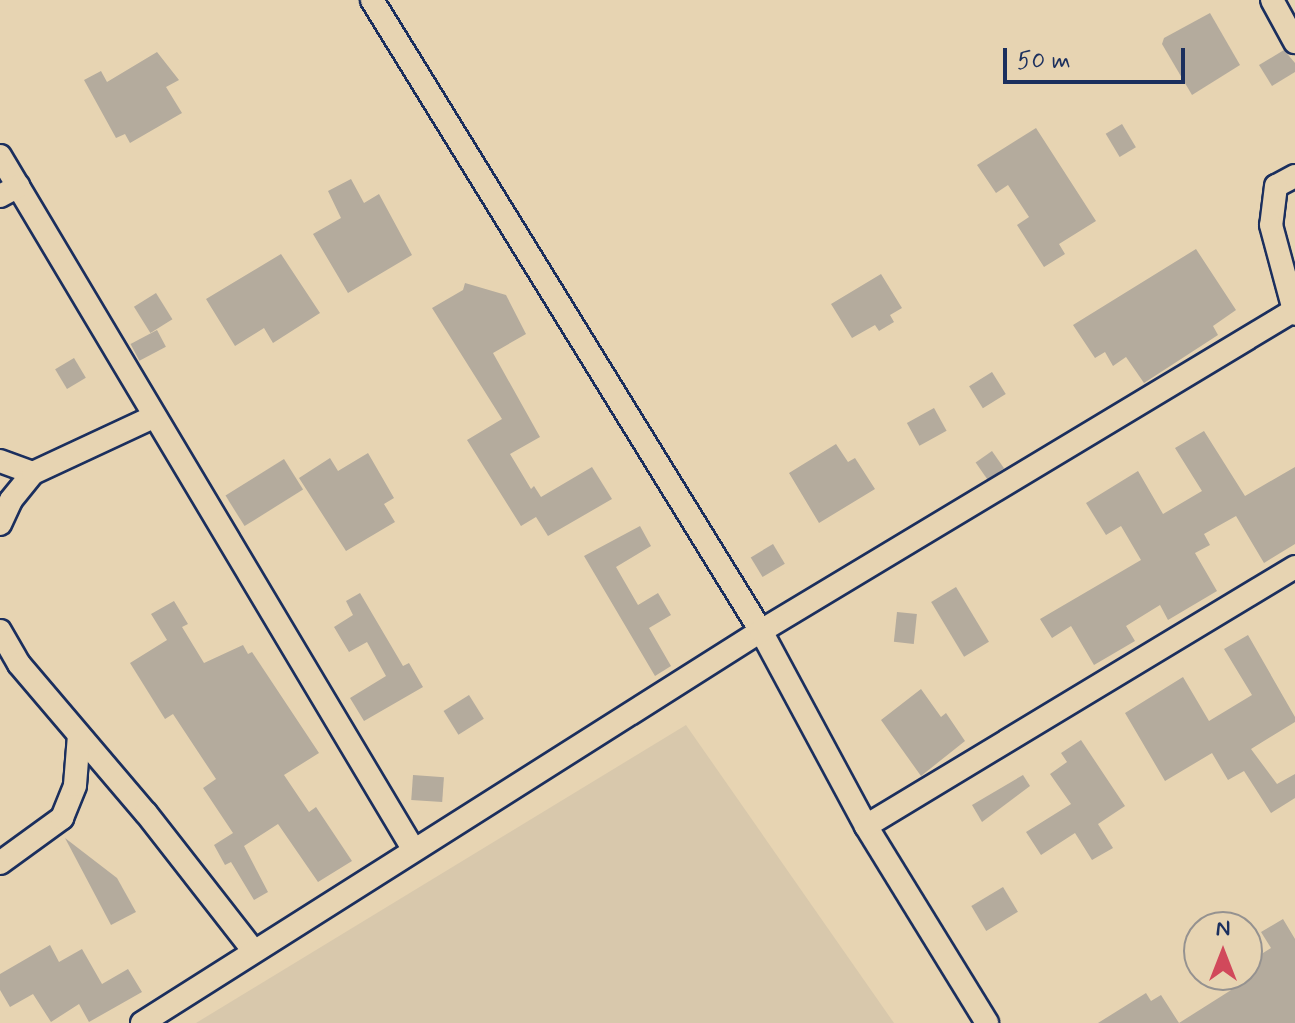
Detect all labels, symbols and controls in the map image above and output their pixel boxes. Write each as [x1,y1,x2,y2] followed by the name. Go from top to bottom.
[1007,32,1189,82] scale bar
[1017,46,1071,77] text: 50 m
[1183,911,1263,991] north arrow
[1216,915,1230,943] text: N

